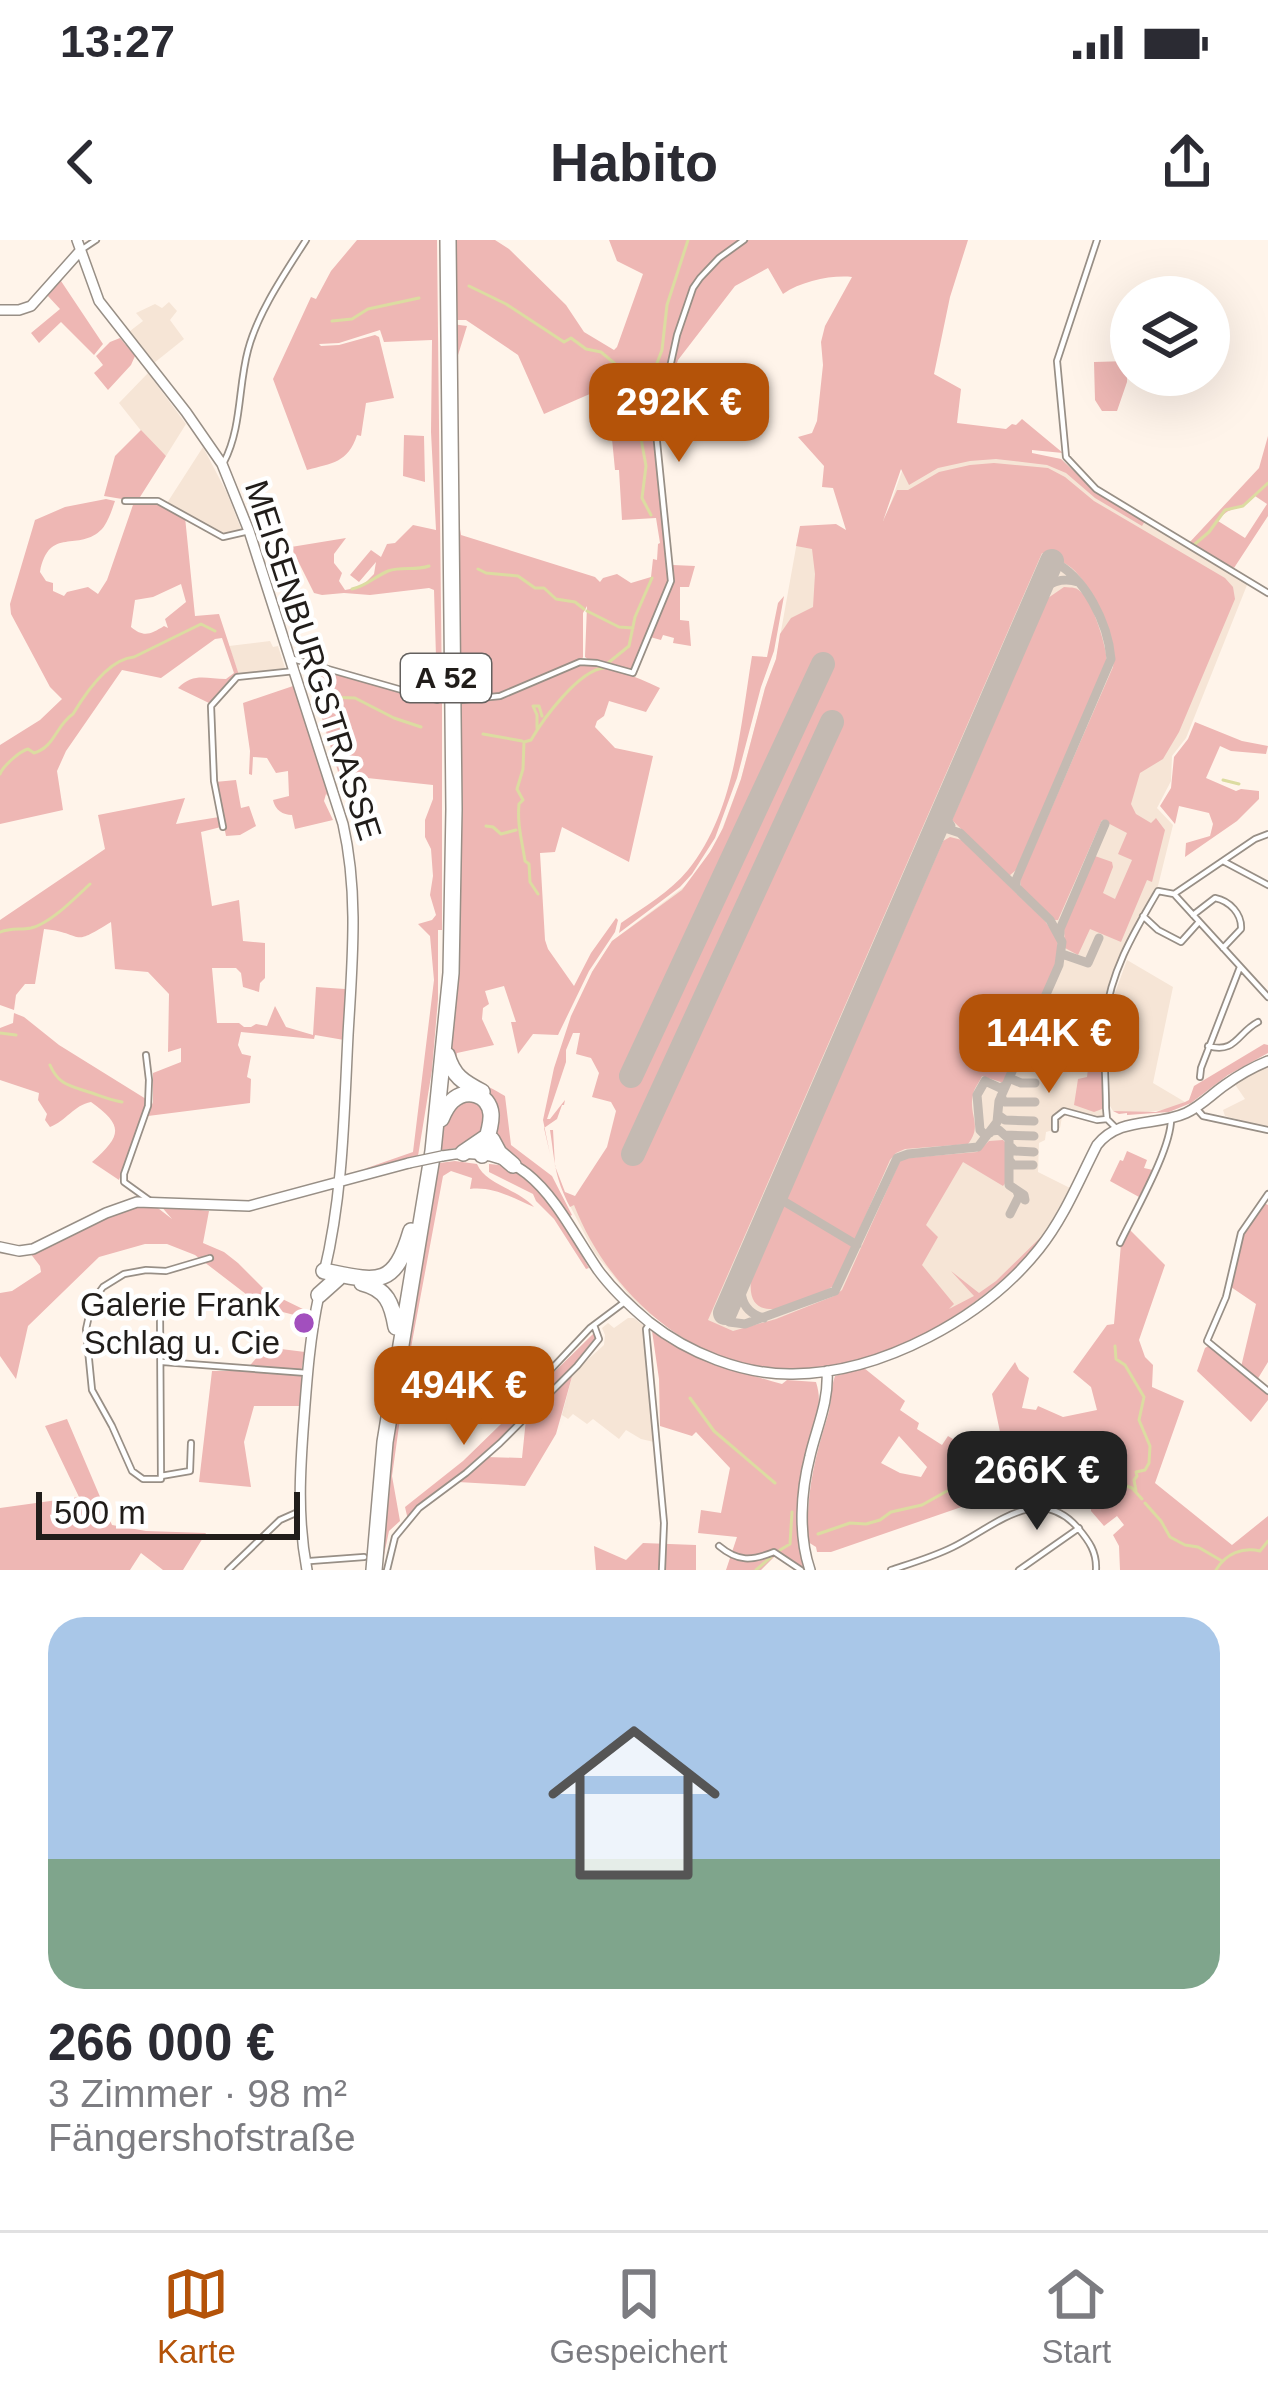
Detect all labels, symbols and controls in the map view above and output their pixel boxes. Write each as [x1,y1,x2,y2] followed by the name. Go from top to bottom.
[60,16,175,67] text: 13:27
[48,129,114,195] icon: back
[1154,129,1220,195] icon: share
[550,132,718,192] text: Habito
[1110,276,1230,396] map controls
[1110,276,1230,396] button: layers
[581,363,777,465] pin: 292K €
[616,380,742,423] text: 292K €
[238,476,389,845] street label: MEISENBURGSTRASSE
[401,654,491,702] road number: A 52
[951,994,1147,1096] pin: 144K €
[986,1011,1112,1054] text: 144K €
[80,1286,280,1361] place label: Galerie Frank Schlag u. Cie
[291,1310,317,1336] marker: Galerie Frank Schlag u. Cie
[366,1346,562,1448] pin: 494K €
[401,1363,527,1406] text: 494K €
[939,1431,1135,1533] pin: 266K €
[974,1448,1100,1491] text: 266K €
[36,1486,300,1539] scale bar
[54,1494,146,1531] text: 500 m
[526,1695,742,1911] icon: home
[48,2014,275,2071] text: 266 000 €
[48,2072,347,2115] text: 3 Zimmer · 98 m²
[48,2116,356,2159] text: Fängershofstraße
[157,2261,236,2371] tab: Karte
[550,2261,728,2371] tab: Gespeichert
[1041,2261,1111,2371] tab: Start

